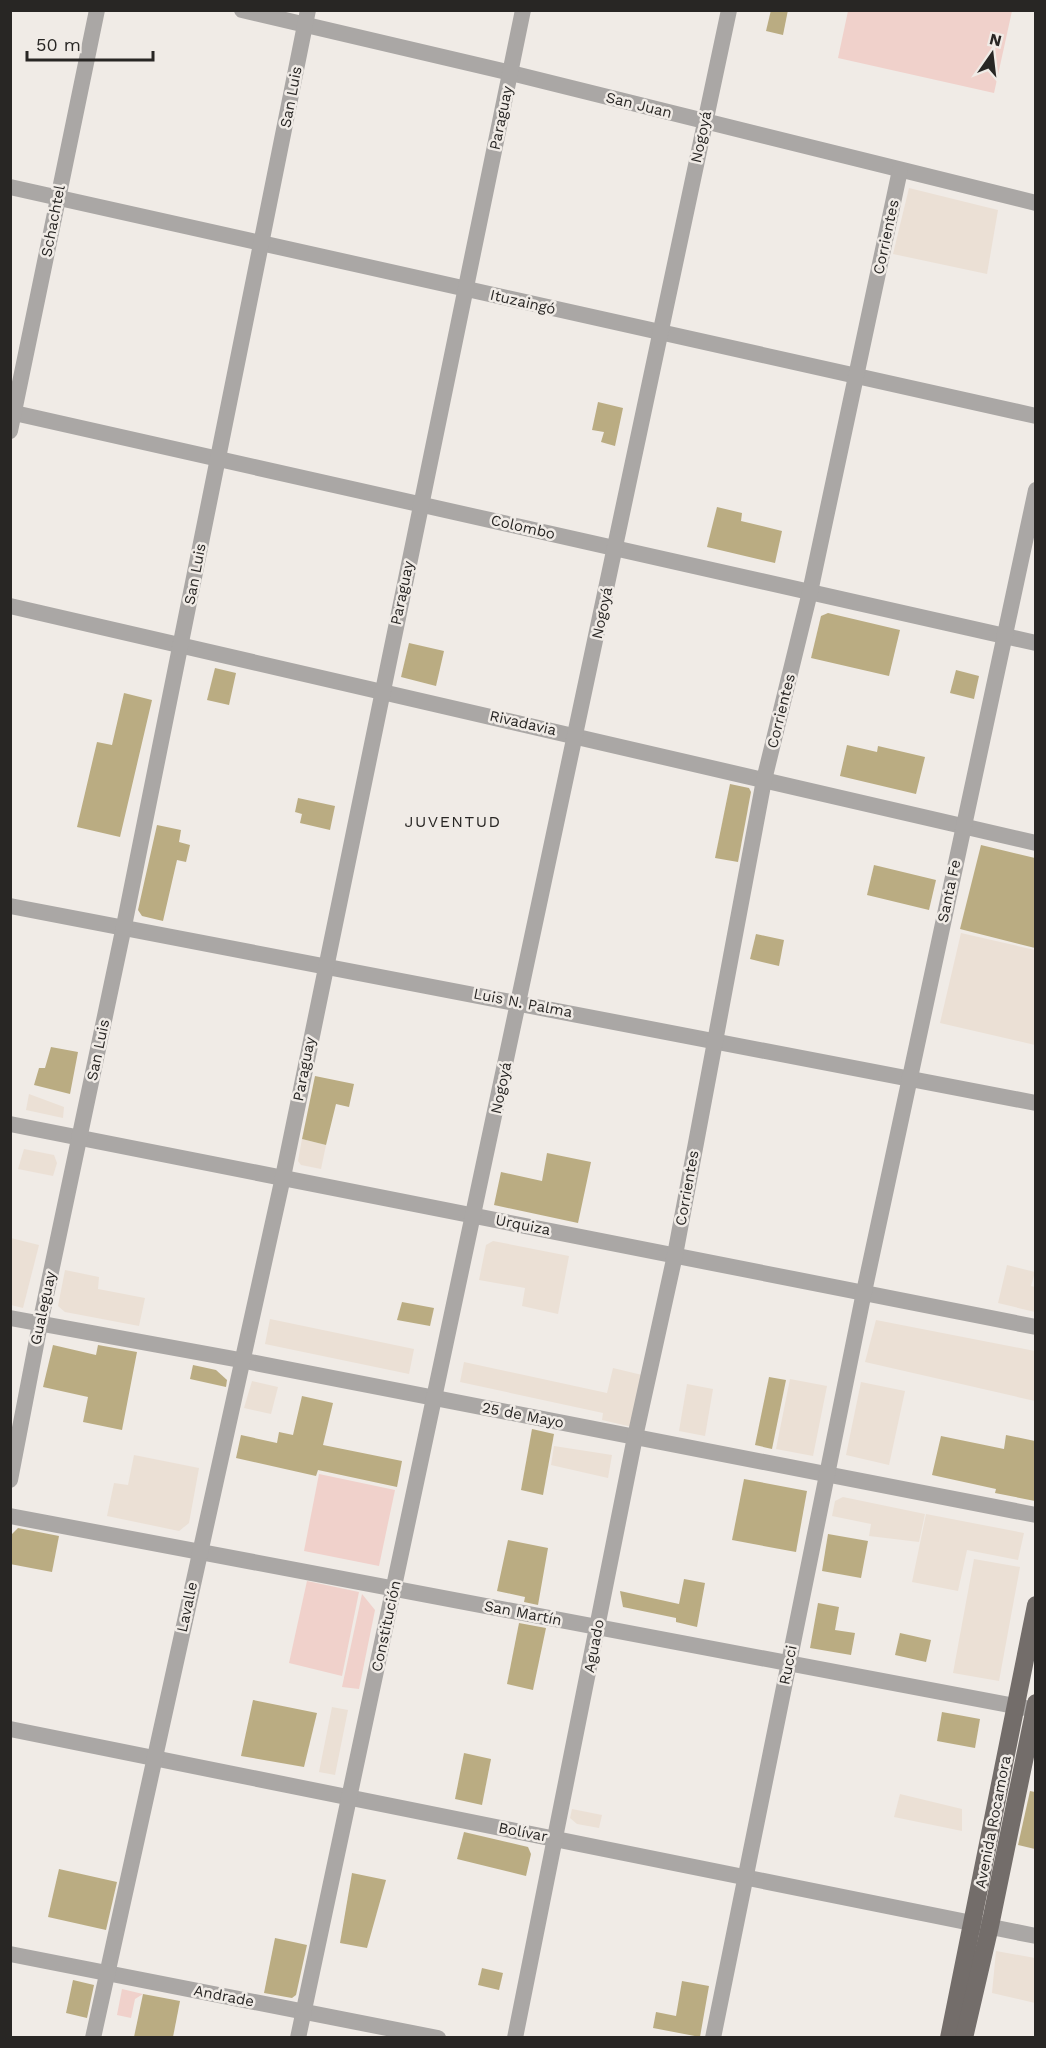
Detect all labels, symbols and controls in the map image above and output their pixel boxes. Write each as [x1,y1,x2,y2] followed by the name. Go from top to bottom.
[27,24,153,62] scale bar
[962,24,1022,84] north arrow
[987,29,1004,51] text: N
[36,34,81,55] text: 50 m
[276,65,306,129] street label: San Luis
[485,84,517,152] street label: Paraguay
[604,88,674,122] street label: San Juan
[687,109,715,165] street label: Nogoyá
[37,183,69,259] street label: Schachtel
[869,198,903,276] street label: Corrientes
[488,286,558,318] street label: Ituzaingó
[489,511,557,543] street label: Colombo
[180,542,210,606] street label: San Luis
[386,559,418,627] street label: Paraguay
[588,585,616,641] street label: Nogoyá
[763,672,799,750] street label: Corrientes
[488,707,559,740] street label: Rivadavia
[404,812,502,831] district label: JUVENTUD
[934,858,964,924] street label: Santa Fe
[472,985,574,1021] street label: Luis N. Palma
[83,1018,113,1082] street label: San Luis
[289,1035,319,1103] street label: Paraguay
[487,1060,515,1116] street label: Nogoyá
[672,1149,702,1227] street label: Corrientes
[494,1211,552,1239] street label: Urquiza
[26,1269,60,1346] street label: Gualeguay
[480,1398,566,1432] street label: 25 de Mayo
[368,1579,404,1673] street label: Constitución
[173,1580,201,1634] street label: Lavalle
[483,1597,563,1629] street label: San Martín
[580,1618,608,1674] street label: Aguado
[775,1644,801,1686] street label: Rucci
[971,1753,1015,1890] street label: Avenida Rocamora
[497,1818,549,1846] street label: Bolívar
[192,1981,256,2011] street label: Andrade

